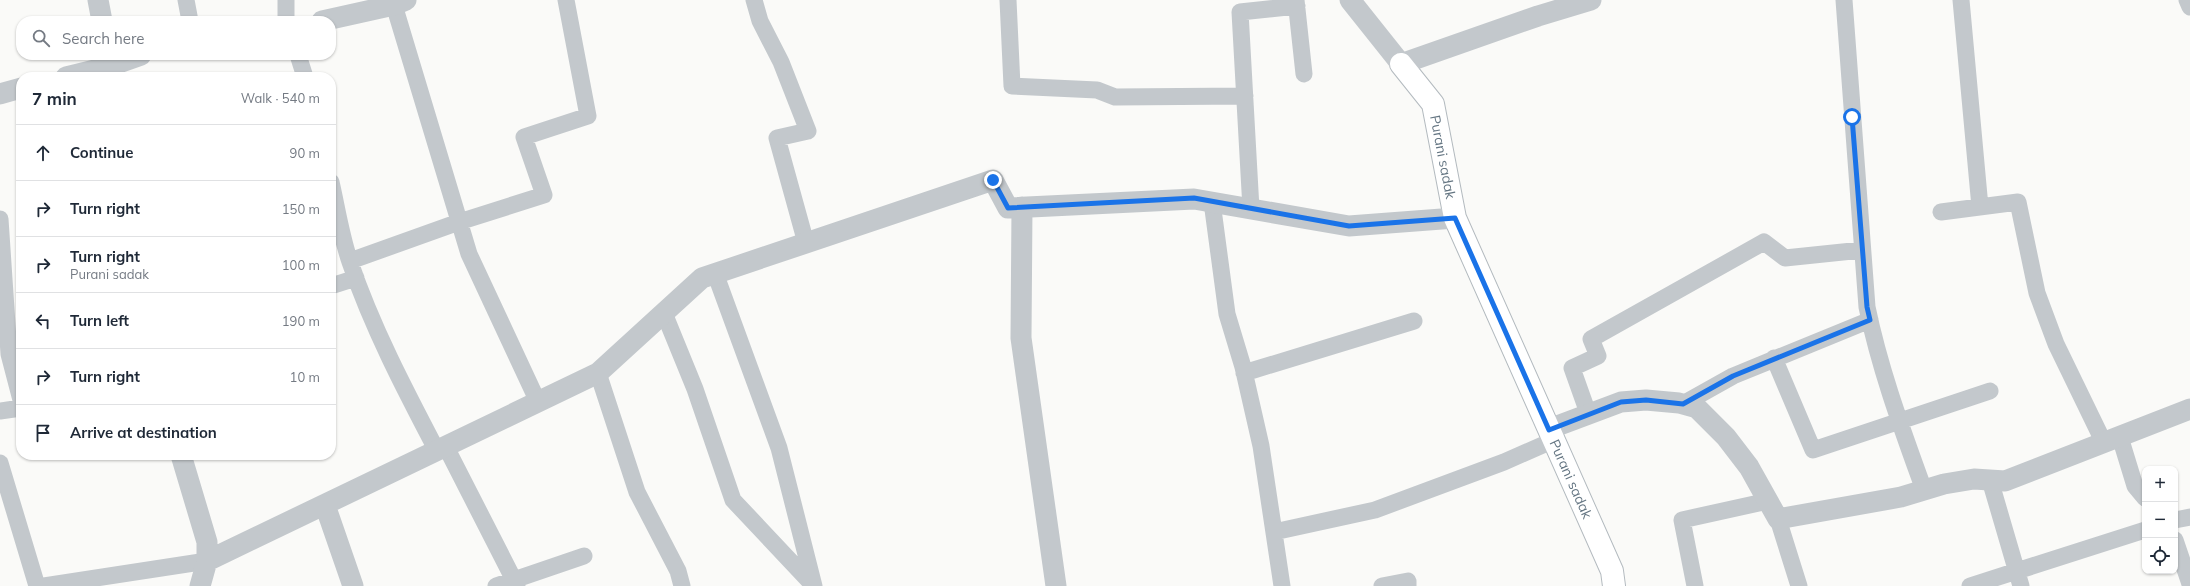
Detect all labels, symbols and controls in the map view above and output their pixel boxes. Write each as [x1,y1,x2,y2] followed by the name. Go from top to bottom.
[16,16,336,60] search box
[30,27,52,49] icon: search
[62,29,144,48] text: Search here
[32,88,77,109] text: 7 min
[241,90,320,106] text: Walk · 540 m
[1843,108,1861,126] route start
[1426,114,1460,201] street label: Purani sadak
[32,142,54,164] icon: ahead
[70,143,133,162] text: Continue
[290,145,320,161] text: 90 m
[984,171,1002,189] route end
[32,198,54,220] icon: right
[70,199,140,218] text: Turn right
[282,201,320,217] text: 150 m
[70,247,140,266] text: Turn right
[32,254,54,276] icon: right
[282,257,320,273] text: 100 m
[70,266,149,282] text: Purani sadak
[32,310,54,332] icon: left
[70,311,129,330] text: Turn left
[282,313,320,329] text: 190 m
[32,366,54,388] icon: right
[70,367,140,386] text: Turn right
[290,369,320,385] text: 10 m
[32,422,54,444] icon: arrive
[70,423,217,442] text: Arrive at destination
[1545,436,1597,522] street label: Purani sadak
[2142,466,2178,574] map controls
[2142,466,2178,502] button: +
[2142,502,2178,538] button: −
[2142,538,2178,574] button: locate

